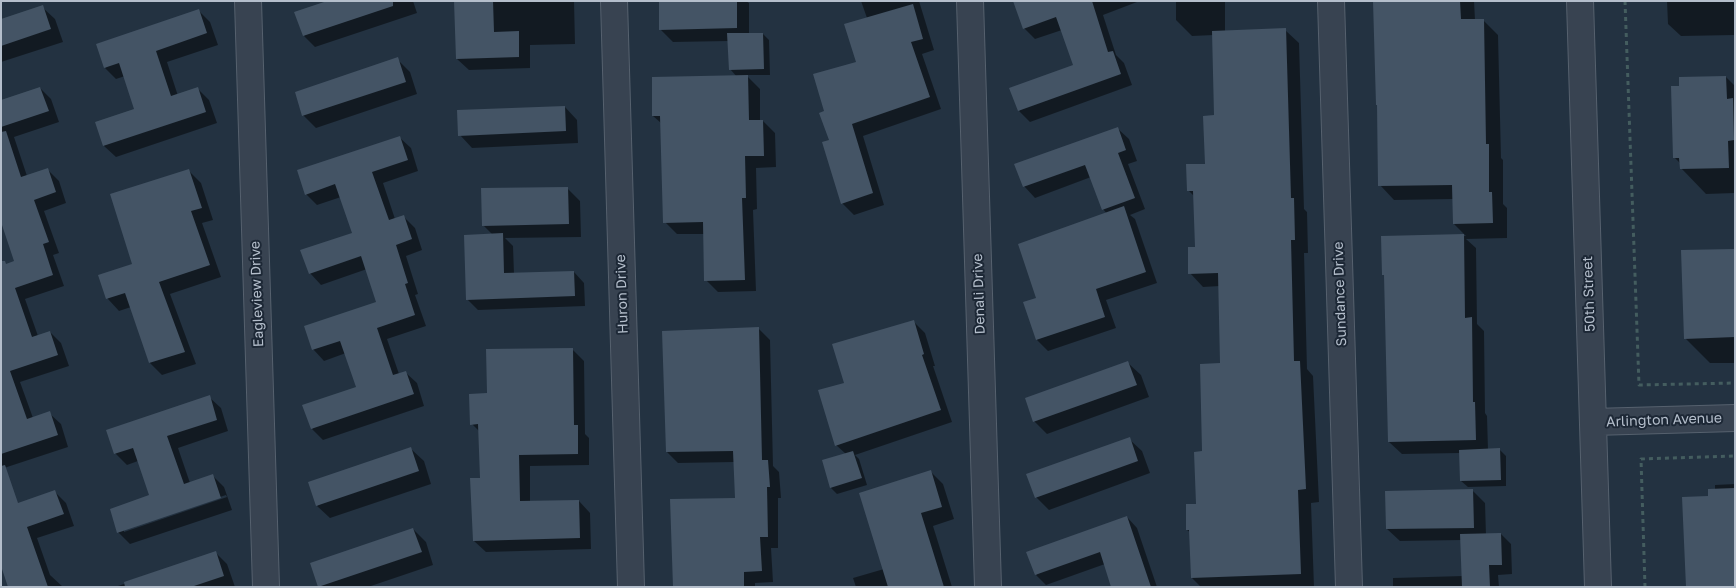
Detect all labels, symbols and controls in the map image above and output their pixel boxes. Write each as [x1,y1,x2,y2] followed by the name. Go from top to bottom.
[247,241,267,347] street label: Eagleview Drive
[1330,241,1350,347] street label: Sundance Drive
[969,253,989,335] street label: Denali Drive
[612,254,632,334] street label: Huron Drive
[1579,256,1599,332] street label: 50th Street
[1606,410,1722,430] street label: Arlington Avenue

